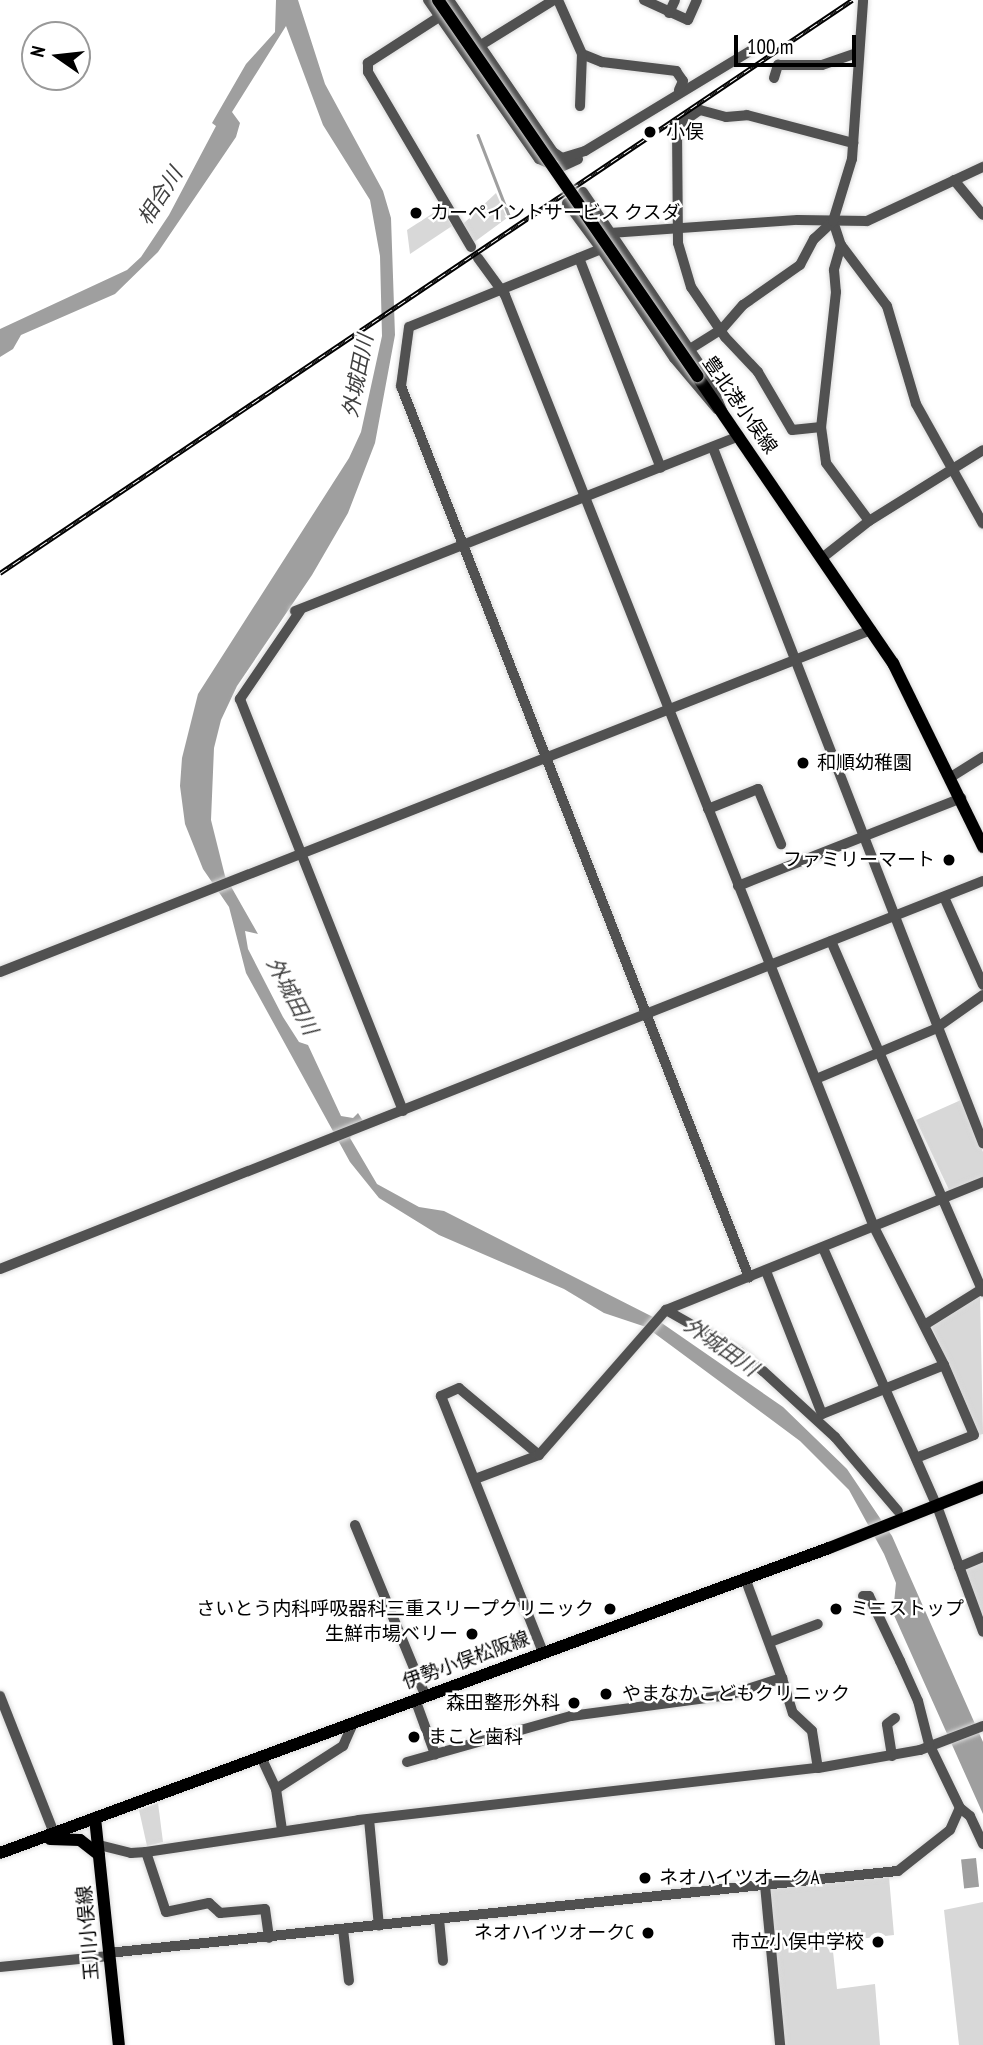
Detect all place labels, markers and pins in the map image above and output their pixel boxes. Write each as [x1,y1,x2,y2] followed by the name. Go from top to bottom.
[666,121,704,143] place label: 小俣
[640,122,660,142] marker: 小俣
[430,202,681,224] place label: カーペイントサービス クスダ
[408,205,424,221] marker: カーペイントサービス クスダ
[817,752,912,774] place label: 和順幼稚園
[795,755,811,771] marker: 和順幼稚園
[783,849,935,871] place label: ファミリーマート
[941,852,957,868] marker: ファミリーマート
[195,1598,594,1620] place label: さいとう内科呼吸器科三重スリープクリニック
[850,1598,964,1620] place label: ミニストップ
[600,1599,620,1619] marker: さいとう内科呼吸器科三重スリープクリニック
[828,1601,844,1617] marker: ミニストップ
[325,1623,458,1645] place label: 生鮮市場ベリー
[464,1626,480,1642] marker: 生鮮市場ベリー
[622,1683,850,1705] place label: やまなかこどもクリニック
[596,1684,616,1704] marker: やまなかこどもクリニック
[446,1692,560,1714] place label: 森田整形外科
[566,1695,582,1711] marker: 森田整形外科
[428,1726,523,1748] place label: まこと歯科
[406,1729,422,1745] marker: まこと歯科
[659,1867,820,1889] place label: ネオハイツオークA
[637,1870,653,1886] marker: ネオハイツオークA
[473,1922,634,1944] place label: ネオハイツオークC
[640,1925,656,1941] marker: ネオハイツオークC
[731,1931,864,1953] place label: 市立小俣中学校
[870,1934,886,1950] marker: 市立小俣中学校

